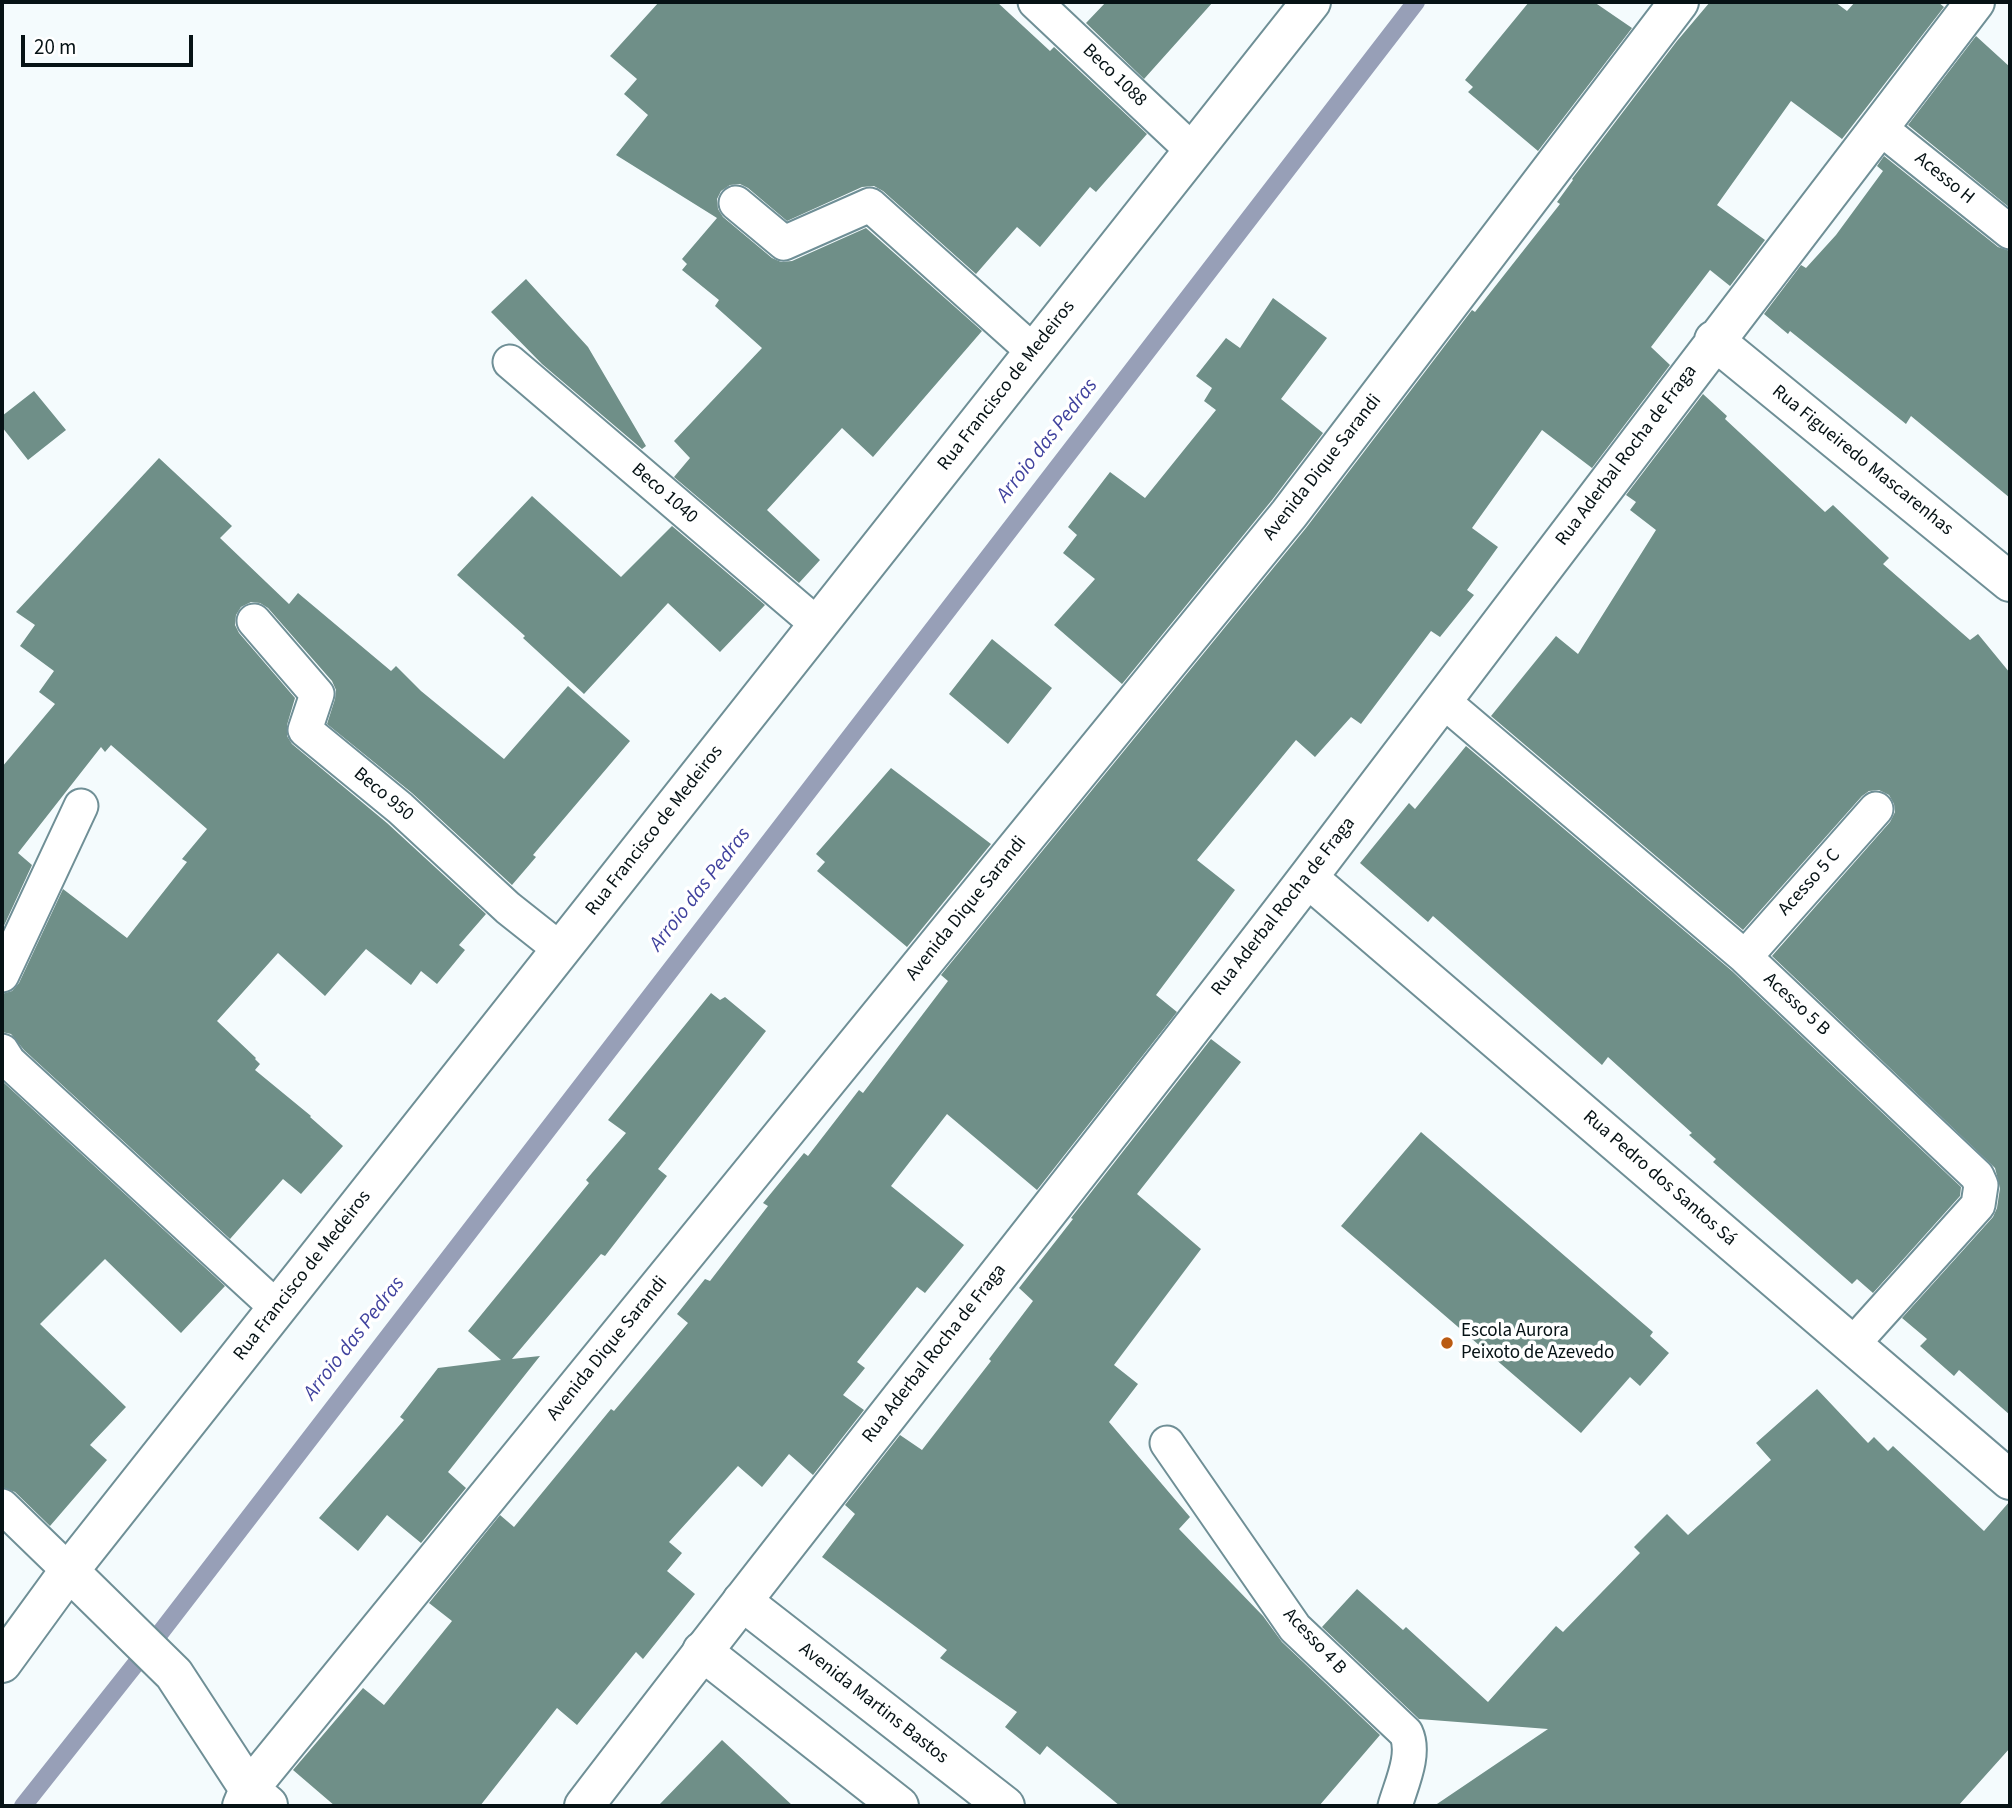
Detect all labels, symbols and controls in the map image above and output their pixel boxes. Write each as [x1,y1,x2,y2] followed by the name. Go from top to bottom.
[24,21,196,65] scale bar
[34,32,76,62] text: 20 m
[1077,40,1151,112] street label: Beco 1088
[1909,148,1979,210] street label: Acesso H
[934,296,1080,476] street label: Rua Francisco de Medeiros
[1552,361,1702,551] street label: Rua Aderbal Rocha de Fraga
[992,374,1104,508] water label: Arroio das Pedras
[1767,381,1957,541] street label: Rua Figueiredo Mascarenhas
[1259,390,1387,546] street label: Avenida Dique Sarandi
[626,459,702,529] street label: Beco 1040
[582,741,728,921] street label: Rua Francisco de Medeiros
[348,763,418,827] street label: Beco 950
[1207,813,1361,1001] street label: Rua Aderbal Rocha de Fraga
[645,823,757,957] water label: Arroio das Pedras
[902,832,1032,986] street label: Avenida Dique Sarandi
[1774,845,1846,921] street label: Acesso 5 C
[1758,969,1834,1041] street label: Acesso 5 B
[1578,1106,1740,1252] street label: Rua Pedro dos Santos Sá
[230,1186,376,1366] street label: Rua Francisco de Medeiros
[858,1260,1012,1448] street label: Rua Aderbal Rocha de Fraga
[299,1272,411,1406] water label: Arroio das Pedras
[543,1272,673,1426] street label: Avenida Dique Sarandi
[1461,1321,1614,1365] place label: Escola Aurora Peixoto de Azevedo
[1439,1335,1455,1351] marker: Escola Aurora Peixoto de Azevedo
[1278,1604,1350,1680] street label: Acesso 4 B
[794,1639,952,1769] street label: Avenida Martins Bastos

